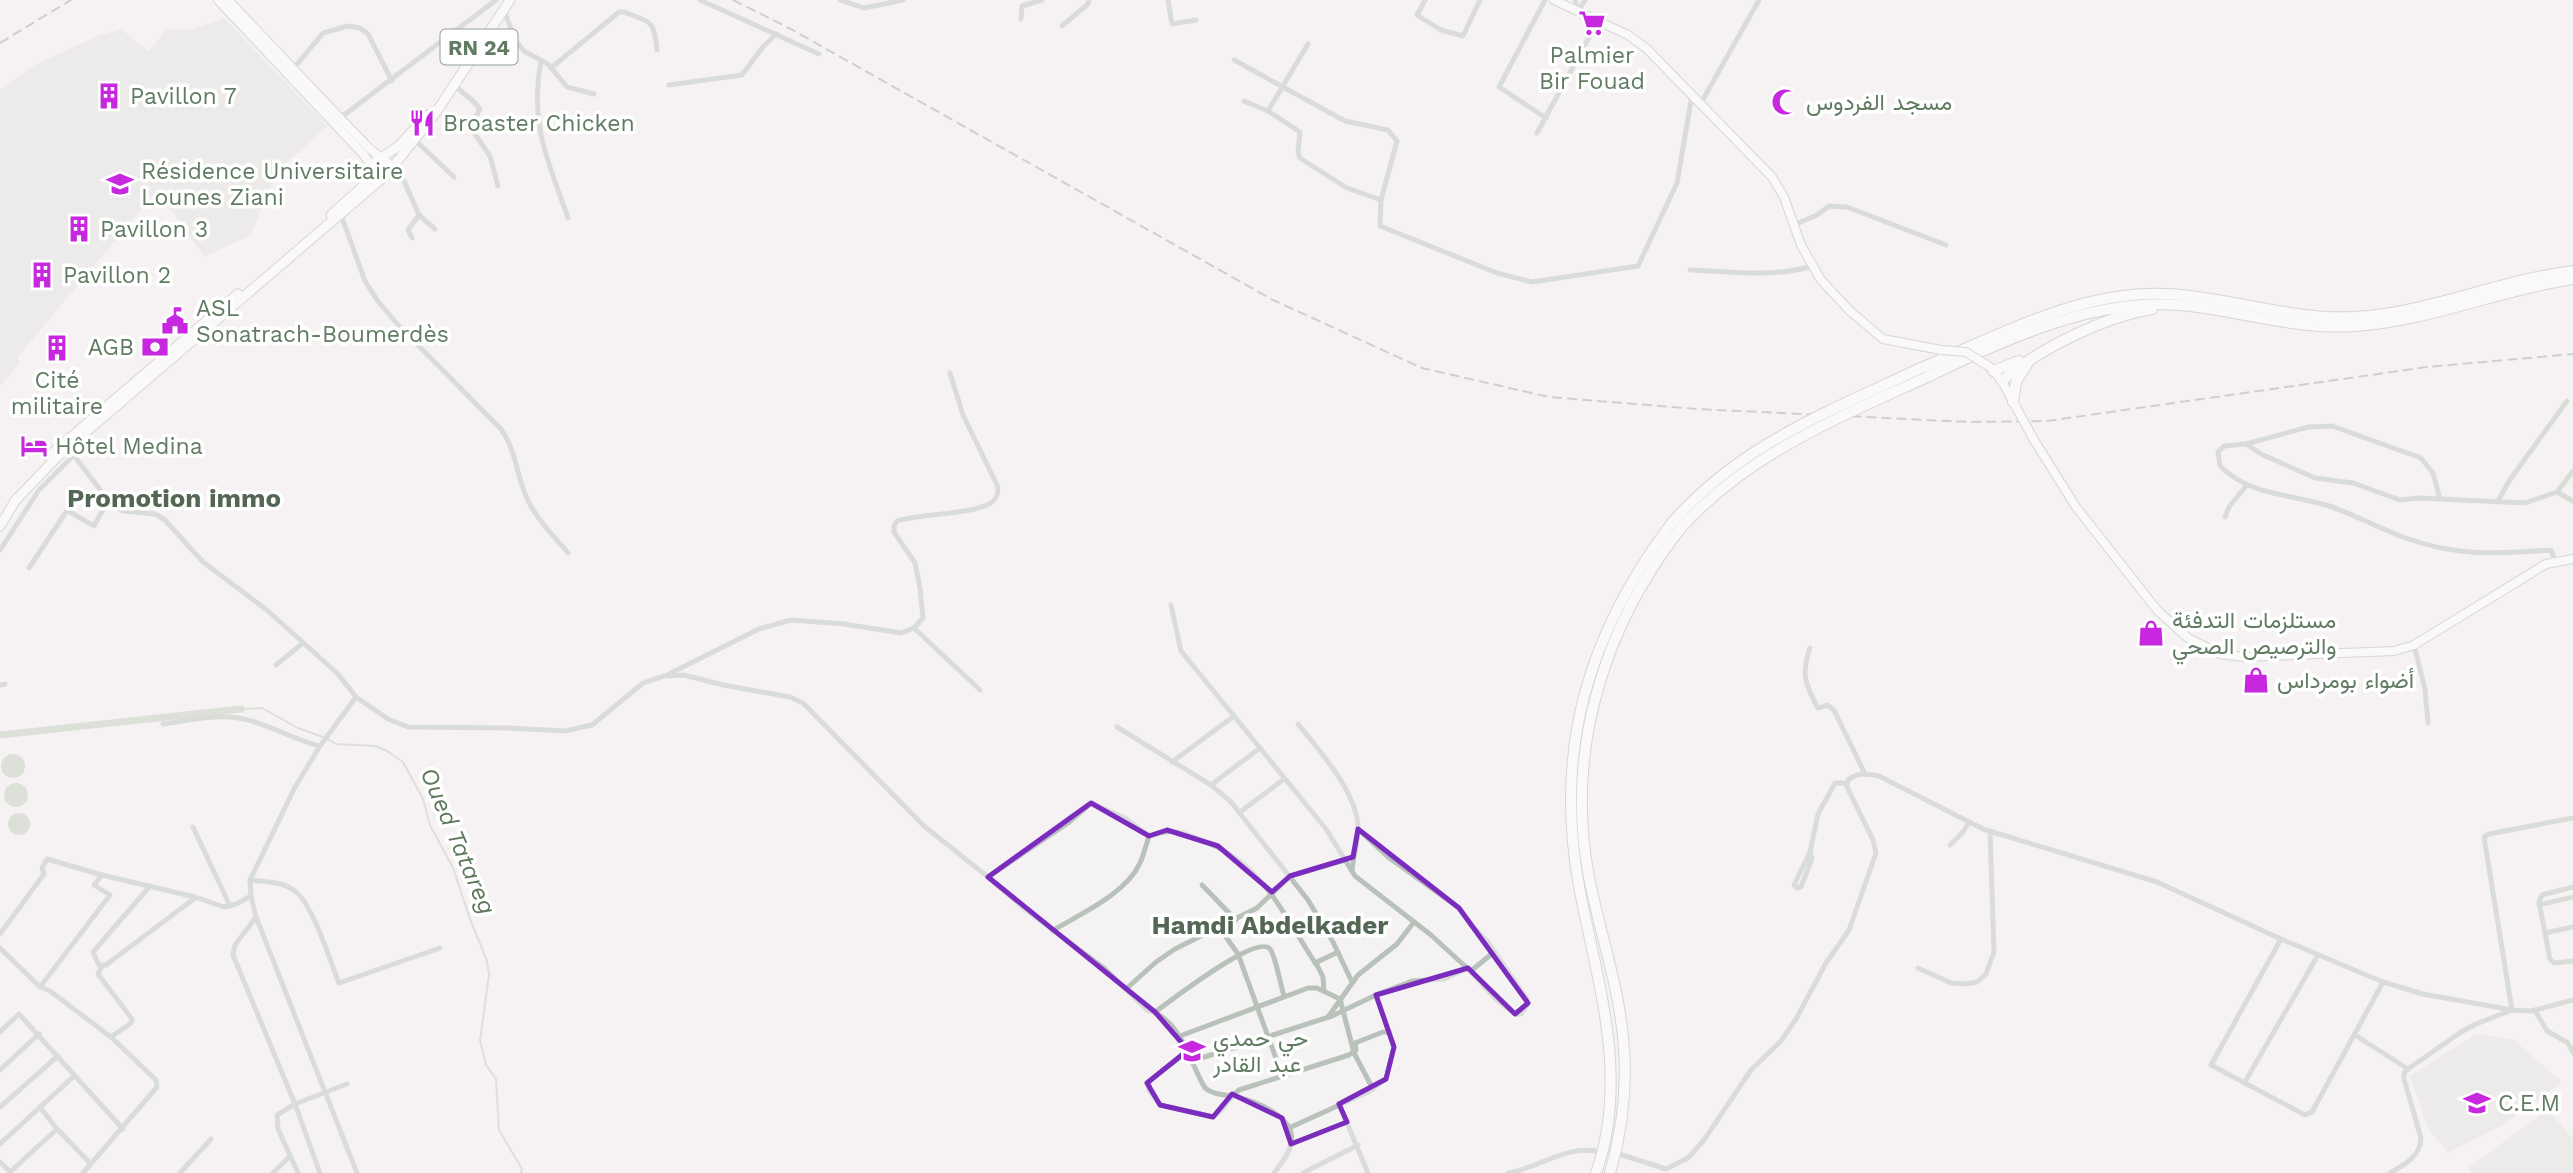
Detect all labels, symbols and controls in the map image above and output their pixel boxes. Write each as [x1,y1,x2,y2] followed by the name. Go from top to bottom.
[1577,8,1607,38] supermarket icon: Palmier Bir Fouad
[440,30,518,64] road number: RN 24
[1539,42,1645,95] place label: Palmier Bir Fouad
[94,81,124,111] building icon: Pavillon 7
[130,83,237,110] place label: Pavillon 7
[1770,87,1800,117] mosque icon: مسجد الفردوس
[1806,89,1952,117] place label: مسجد الفردوس
[407,108,437,138] restaurant icon: Broaster Chicken
[443,110,635,137] place label: Broaster Chicken
[141,158,403,211] place label: Résidence Universitaire Lounes Ziani
[105,169,135,199] school or university icon: Résidence Universitaire Lounes Ziani
[64,214,94,244] building icon: Pavillon 3
[100,216,208,243] place label: Pavillon 3
[27,260,57,290] building icon: Pavillon 2
[63,262,171,289] place label: Pavillon 2
[196,295,449,348] place label: ASL Sonatrach-Boumerdès
[160,306,190,336] public building icon: ASL Sonatrach-Boumerdès
[140,332,170,362] bank icon: AGB
[42,333,72,363] building icon: Cité militaire
[88,334,134,361] place label: AGB
[11,367,103,420] place label: Cité militaire
[19,431,49,461] hotel icon: Hôtel Medina
[55,433,203,460] place label: Hôtel Medina
[67,483,281,513] district label: Promotion immo
[2172,607,2337,665] place label: مستلزمات التدفئة والترصيص الصحي
[2136,618,2166,648] shop icon: مستلزمات التدفئة والترصيص الصحي
[2241,665,2271,695] shop icon: أضواء بومرداس
[2277,667,2414,695] place label: أضواء بومرداس
[415,763,501,919] water label: Oued Tatareg
[1152,910,1389,940] district label: Hamdi Abdelkader
[1212,1025,1308,1079] place label: حي حمدي عبد القادر
[1177,1036,1207,1066] school or university icon: حي حمدي عبد القادر
[2462,1088,2492,1118] school or university icon: C.E.M
[2498,1090,2560,1117] place label: C.E.M

